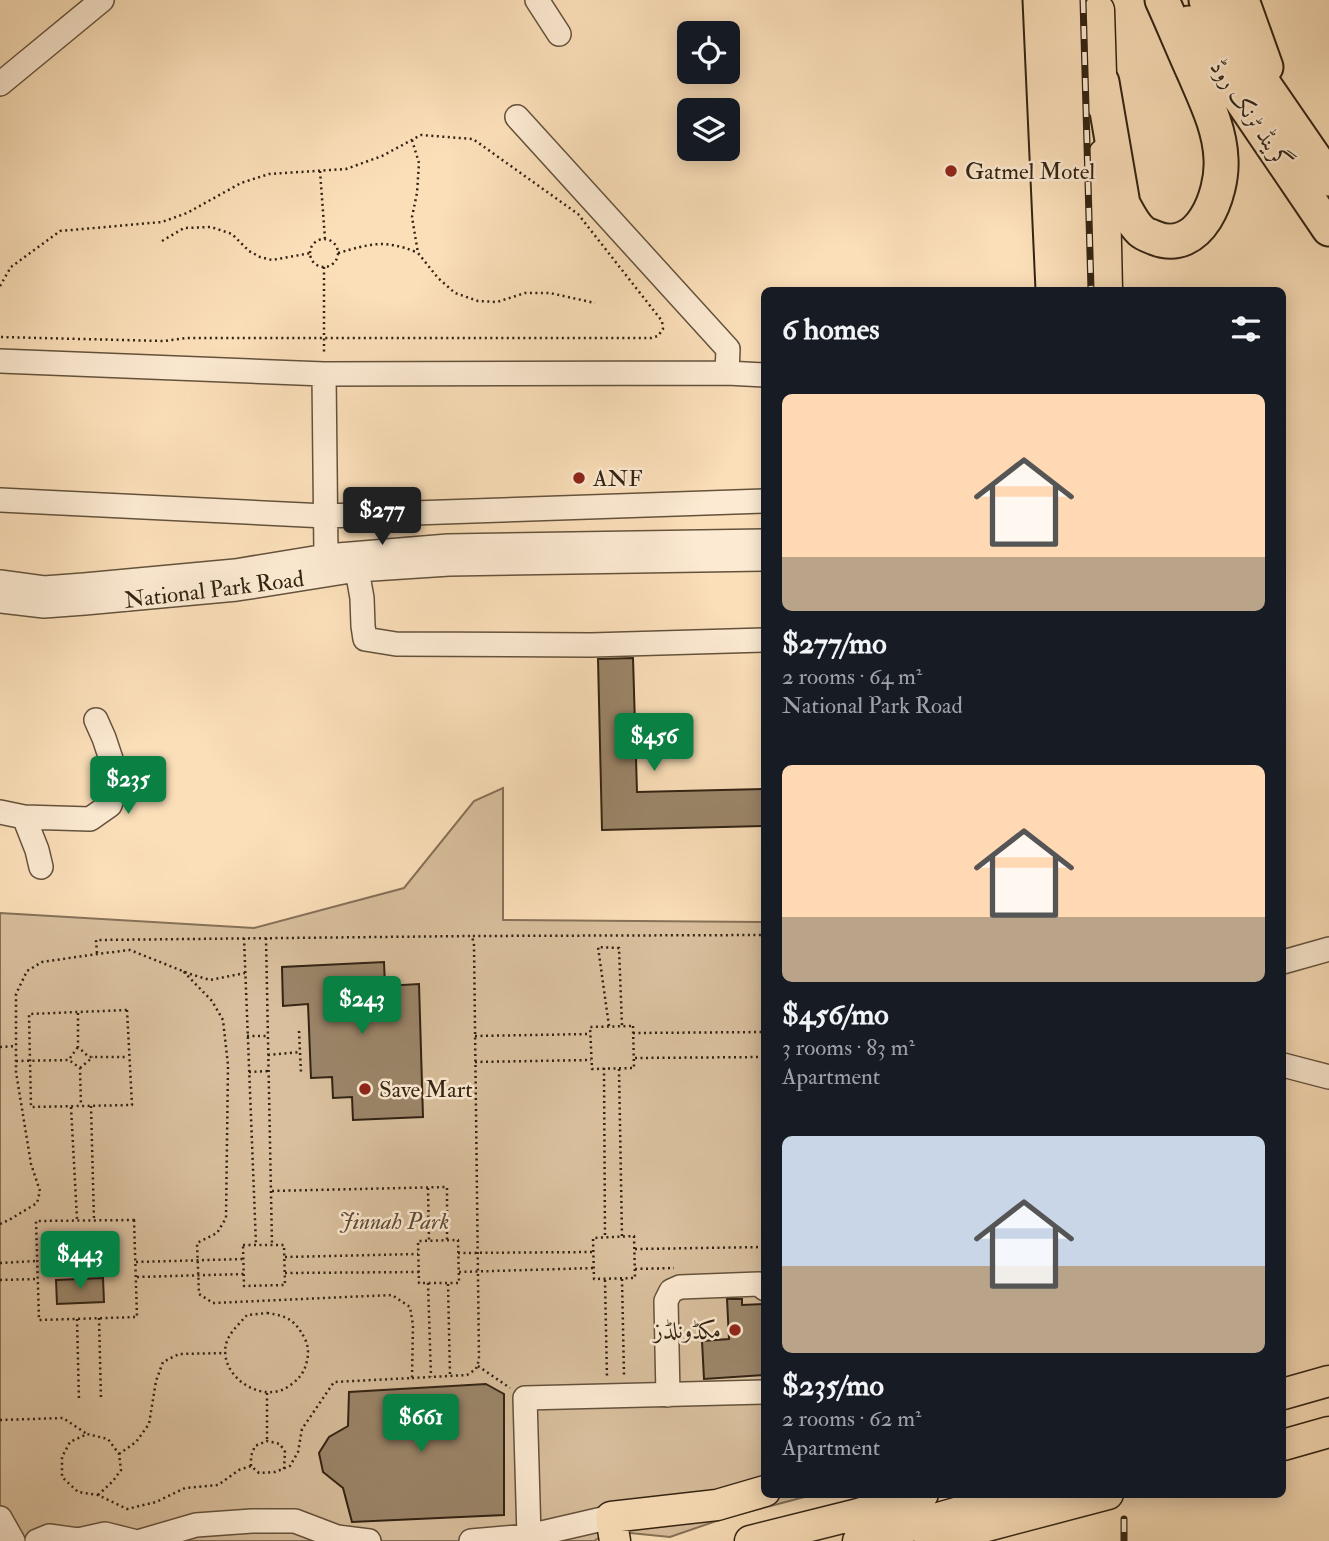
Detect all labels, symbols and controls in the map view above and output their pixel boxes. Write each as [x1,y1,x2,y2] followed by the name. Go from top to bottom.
[677,21,740,161] map controls
[677,21,740,84] button: locate
[1203,53,1299,175] street label: گرینڈ ٹرنک روڈ
[677,98,740,161] button: layers
[965,157,1095,186] place label: Gatmel Motel
[943,163,959,179] marker: Gatmel Motel
[1227,310,1265,348] icon: filters
[782,311,880,348] text: 6 homes
[961,439,1087,565] icon: home
[592,464,643,493] place label: ANF
[571,470,587,486] marker: ANF
[341,488,423,547] pin: $277
[359,495,405,524] text: $277
[123,564,306,615] street label: National Park Road
[782,625,887,662] text: $277/mo
[782,662,922,691] text: 2 rooms · 64 m²
[782,691,963,720] text: National Park Road
[613,714,695,773] pin: $456
[630,721,678,750] text: $456
[87,756,169,816] pin: $235
[106,764,150,793] text: $235
[961,810,1087,936] icon: home
[321,976,403,1036] pin: $243
[339,984,385,1013] text: $243
[782,996,889,1033] text: $456/mo
[782,1033,915,1062] text: 3 rooms · 83 m²
[782,1062,880,1091] text: Apartment
[379,1075,473,1104] place label: Save Mart
[357,1081,373,1097] marker: Save Mart
[961,1181,1087,1307] icon: home
[339,1207,449,1236] park label: Jinnah Park
[39,1232,121,1291] pin: $443
[57,1239,103,1268] text: $443
[652,1316,721,1345] place label: مکڈونلڈز
[727,1322,743,1338] marker: مکڈونلڈز
[782,1367,884,1404] text: $235/mo
[380,1394,462,1454] pin: $661
[399,1402,443,1431] text: $661
[782,1404,921,1433] text: 2 rooms · 62 m²
[782,1433,880,1462] text: Apartment

